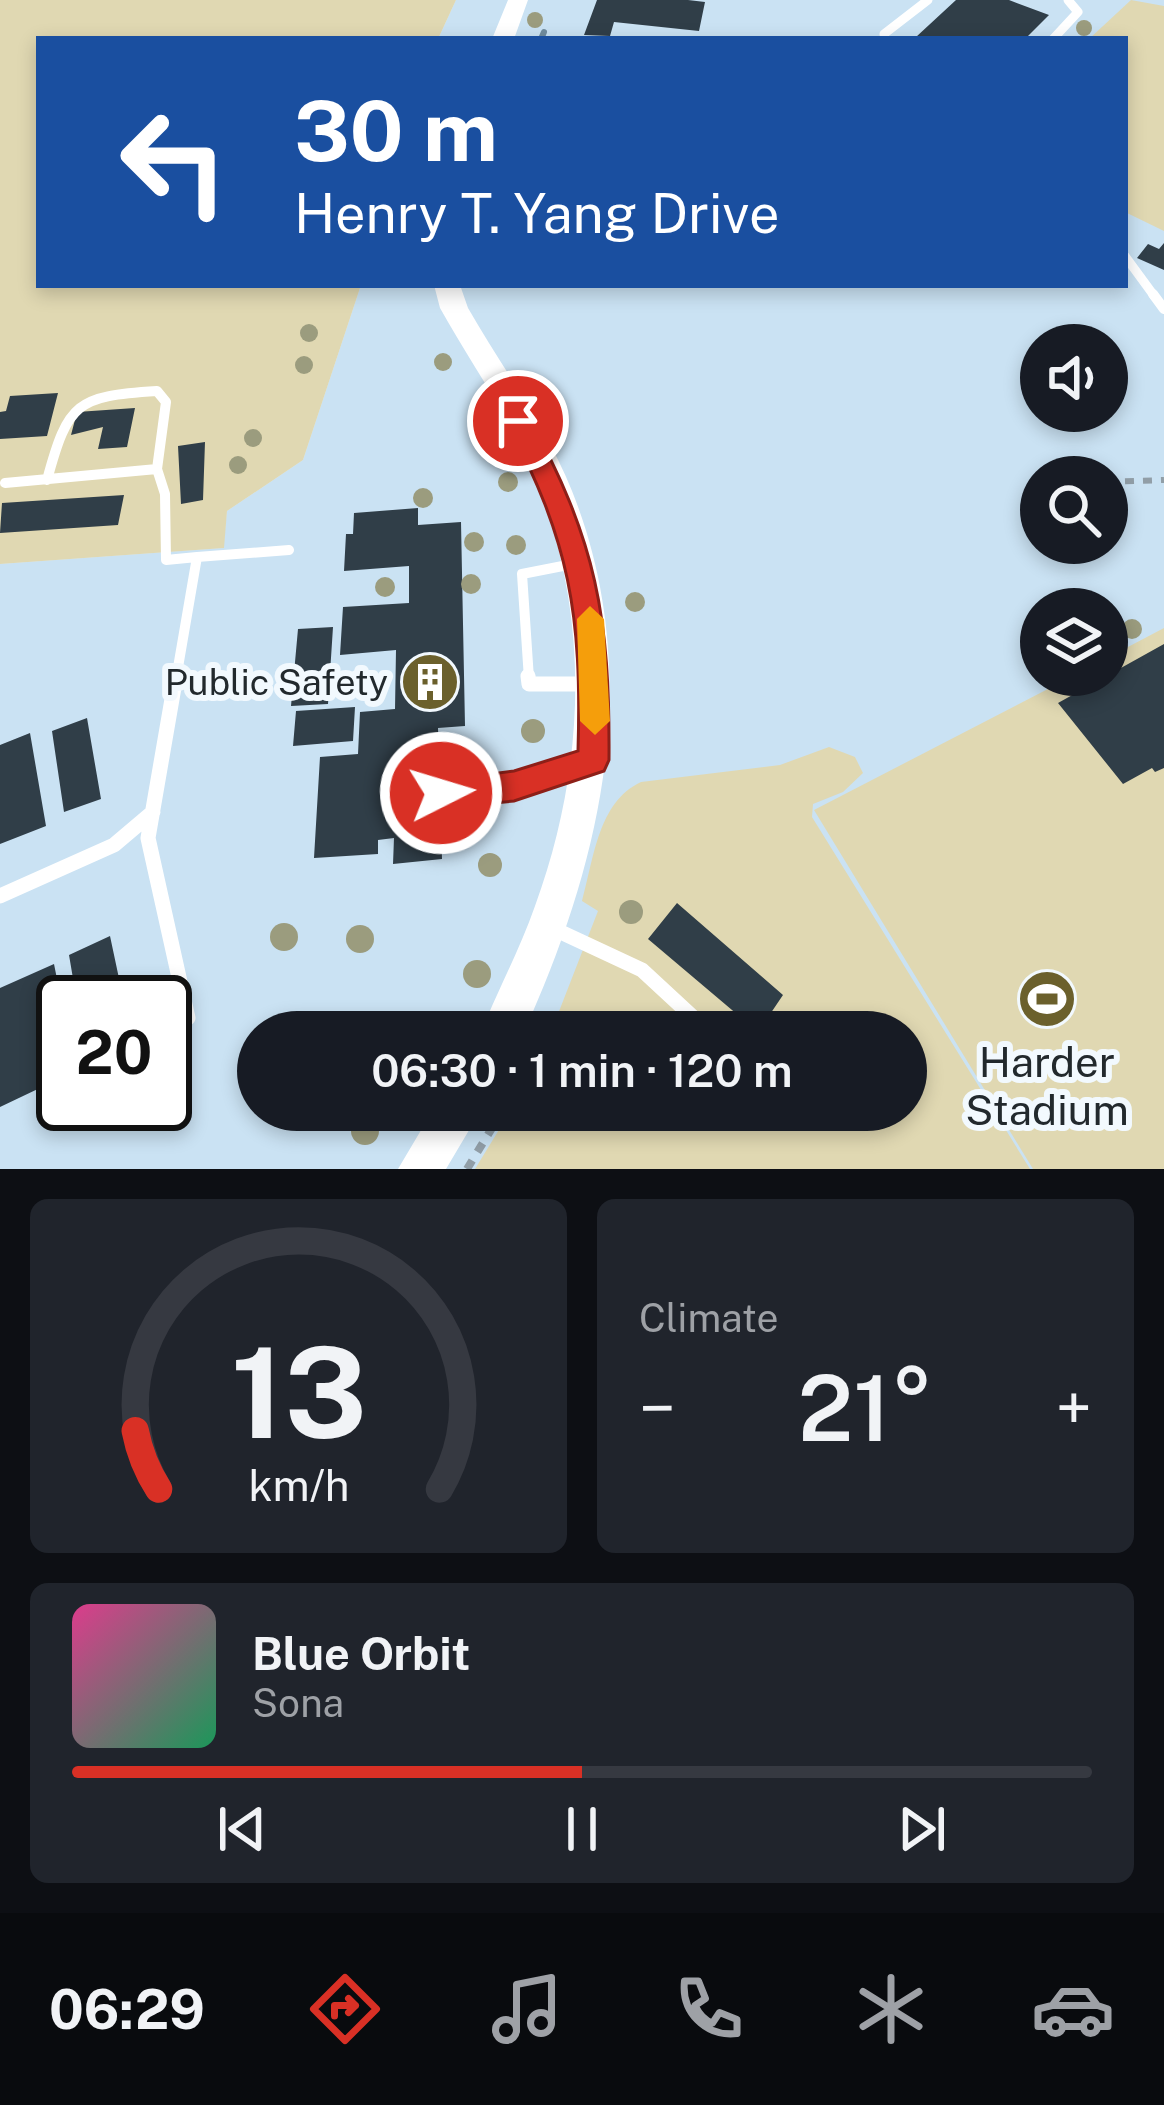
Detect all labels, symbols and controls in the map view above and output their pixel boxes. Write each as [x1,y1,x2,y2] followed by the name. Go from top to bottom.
[294,81,498,180] text: 30 m
[96,84,252,240] icon: left
[294,182,780,245] text: Henry T. Yang Drive
[1020,324,1128,696] map controls
[1020,324,1128,432] button: sound
[467,370,569,472] pin
[485,388,551,454] icon: arrive
[1020,456,1128,564] button: search
[1020,588,1128,696] button: layers
[399,651,461,713] building icon: Public Safety
[165,661,388,703] place label: Public Safety
[378,730,504,856] position arrow
[1016,968,1078,1030] sports icon: Harder Stadium
[36,975,192,1131] speed limit sign: 20
[965,1037,1129,1134] place label: Harder Stadium
[371,1044,793,1097] text: 06:30 · 1 min · 120 m
[639,1295,779,1341] text: Climate
[230,1319,367,1466] text: 13
[798,1355,933,1461] text: 21°
[639,1369,676,1447] text: −
[1055,1369,1092,1447] text: +
[248,1460,349,1511] text: km/h
[252,1627,470,1680] text: Blue Orbit
[252,1680,344,1726] text: Sona
[209,1796,275,1862] icon: previous
[549,1796,615,1862] icon: pause
[889,1796,955,1862] icon: next
[303,1967,387,2051] icon: directions
[485,1967,569,2051] icon: music
[667,1967,751,2051] icon: phone
[849,1967,933,2051] icon: climate
[1031,1967,1115,2051] icon: car
[49,1978,205,2041] text: 06:29

